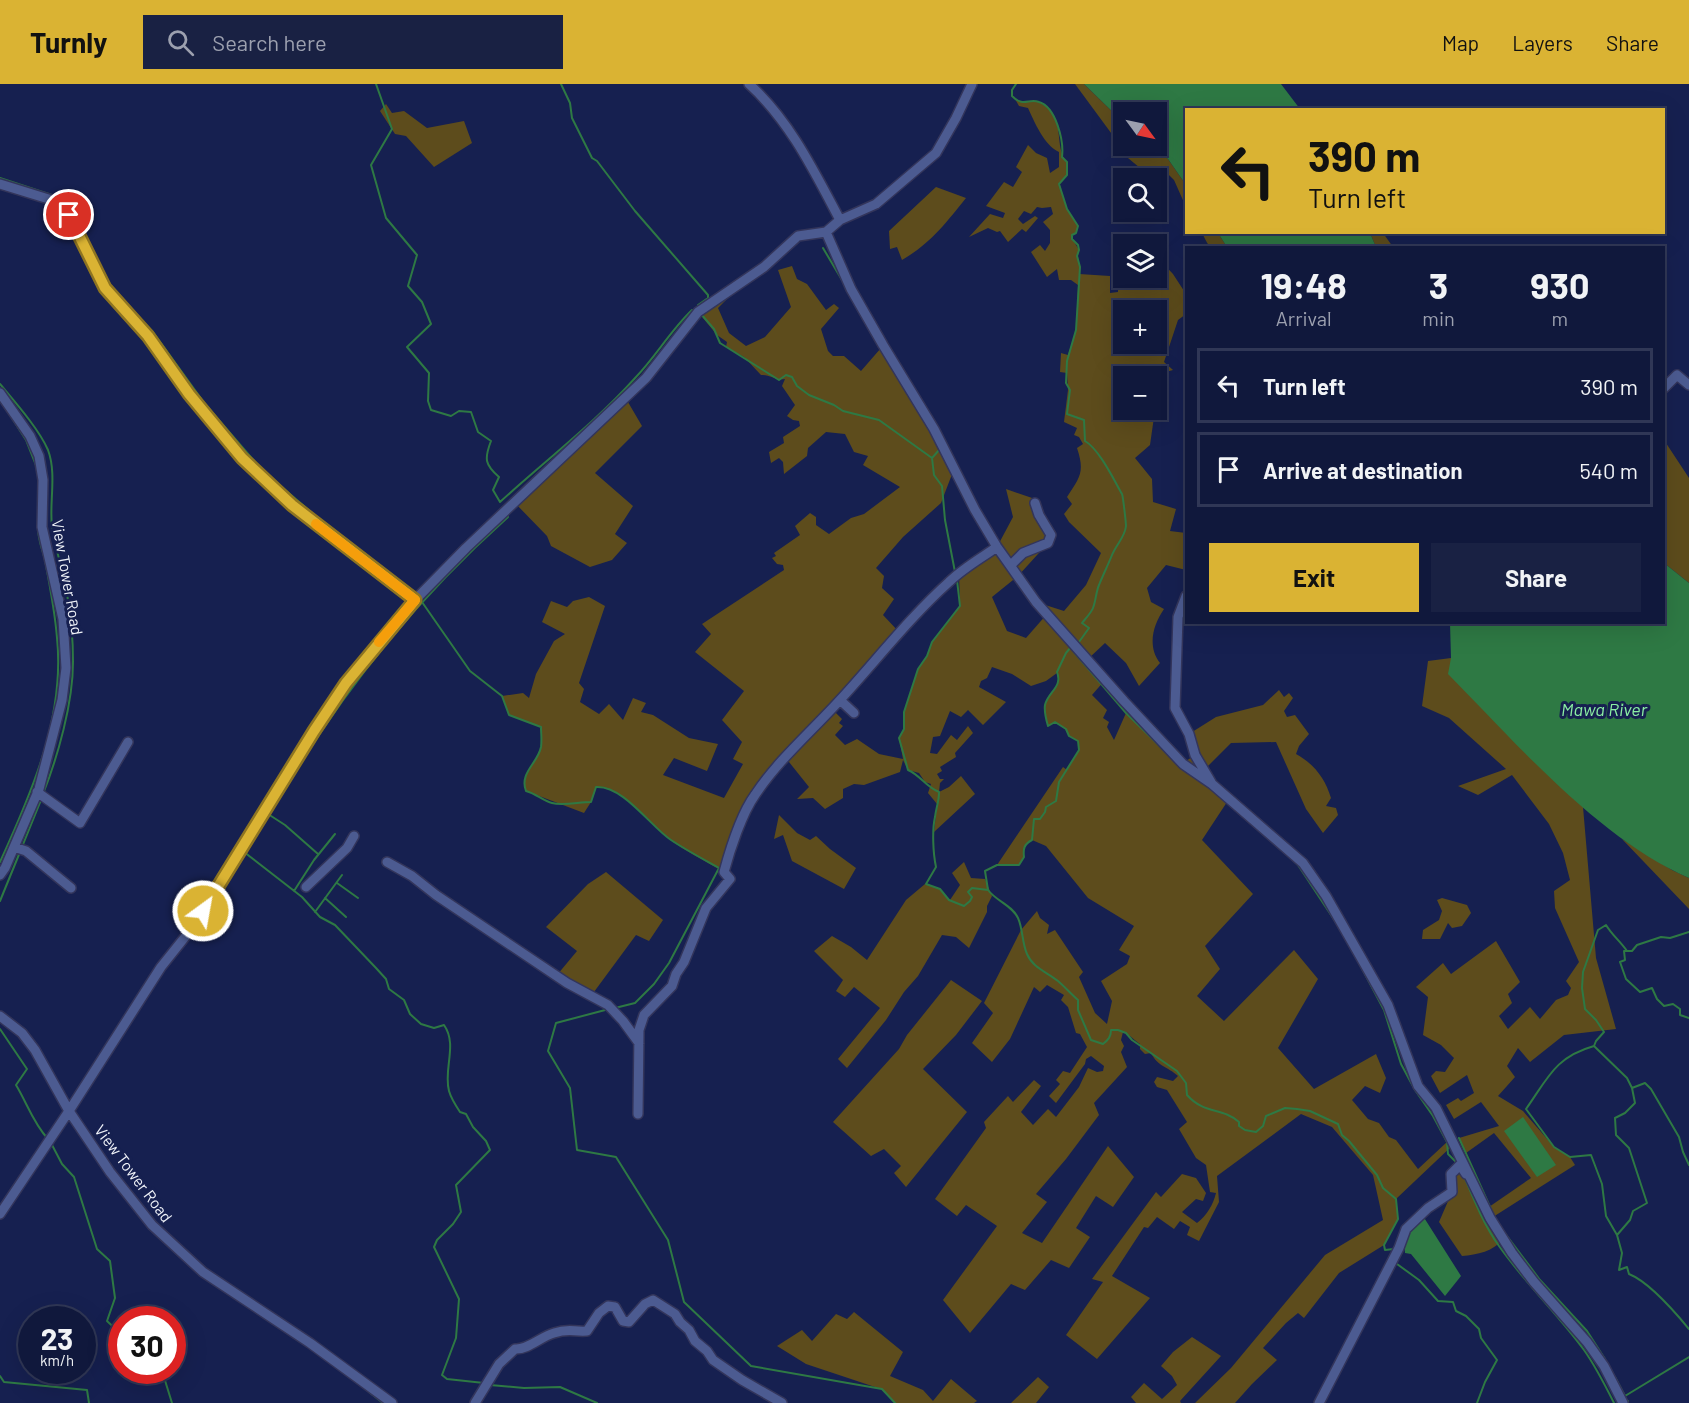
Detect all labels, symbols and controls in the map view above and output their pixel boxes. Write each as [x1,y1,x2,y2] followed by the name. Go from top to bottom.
[143,15,563,69] search box
[30,25,107,59] text: Turnly
[164,26,197,59] icon: search
[212,29,327,55] text: Search here
[1442,30,1479,55] text: Map
[1512,30,1573,55] text: Layers
[1606,30,1659,55] text: Share
[1113,102,1167,156] north arrow
[1113,102,1167,420] map controls
[1308,130,1420,180] text: 390 m
[1209,132,1287,210] icon: left
[1113,168,1167,222] button: search
[1308,181,1406,213] text: Turn left
[43,189,94,240] pin
[52,198,85,231] icon: arrive
[1113,234,1167,288] button: layers
[1261,263,1347,306] text: 19:48
[1429,263,1448,306] text: 3
[1530,263,1589,306] text: 930
[1113,300,1167,354] button: +
[1276,306,1332,330] text: Arrival
[1422,306,1455,330] text: min
[1552,306,1568,330] text: m
[1113,366,1167,420] button: −
[1212,369,1245,402] icon: left
[1263,373,1346,399] text: Turn left
[1580,373,1638,399] text: 390 m
[1212,453,1245,486] icon: arrive
[1263,457,1462,483] text: Arrive at destination
[1580,457,1638,483] text: 540 m
[48,518,88,636] street label: View Tower Road
[1209,543,1419,612] button: Exit
[1431,543,1641,612] button: Share
[1561,698,1648,720] water label: Mawa River
[171,879,235,943] position arrow
[91,1121,177,1225] street label: View Tower Road
[108,1306,186,1384] speed limit sign: 30
[41,1320,73,1356] text: 23
[40,1351,74,1369] text: km/h

